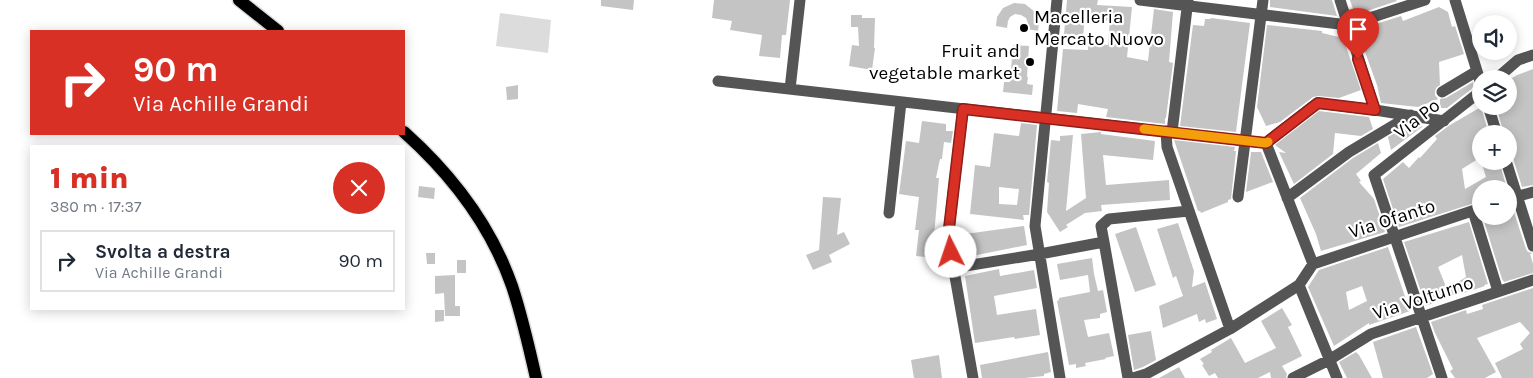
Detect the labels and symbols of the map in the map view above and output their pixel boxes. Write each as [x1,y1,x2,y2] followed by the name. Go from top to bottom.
[1034,6,1164,50] place label: Macelleria Mercato Nuovo
[1337,8,1379,59] pin
[1018,22,1030,34] marker: Macelleria Mercato Nuovo
[869,40,1020,84] place label: Fruit and vegetable market
[1024,56,1036,68] marker: Fruit and vegetable market
[1390,94,1444,144] street label: Via Po
[1346,195,1438,243] street label: Via Ofanto
[924,225,976,277] position arrow
[1370,271,1476,325] street label: Via Volturno

